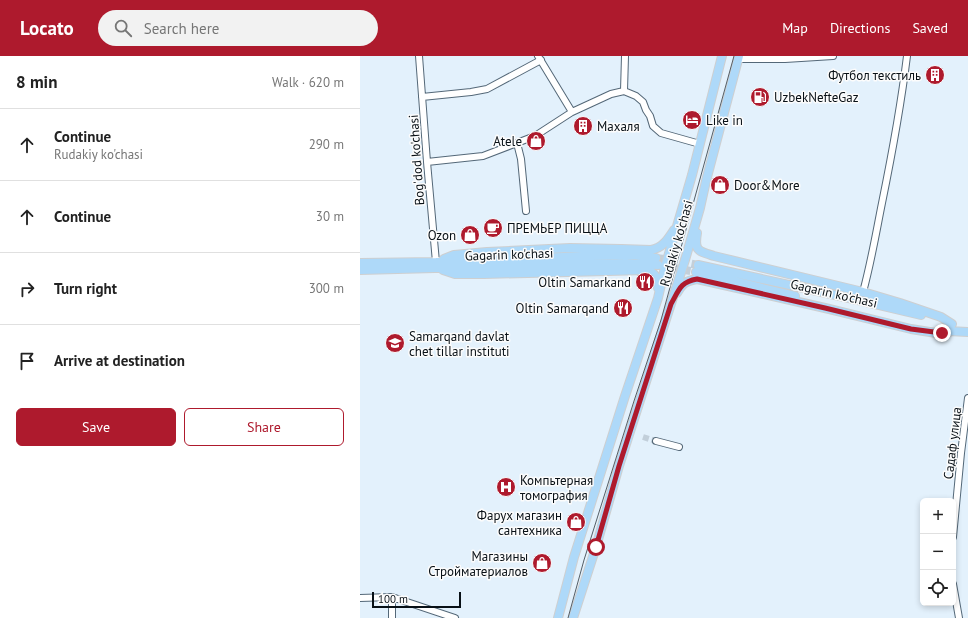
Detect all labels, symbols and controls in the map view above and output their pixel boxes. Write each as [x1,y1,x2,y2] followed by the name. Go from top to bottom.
[98,10,378,46] search box
[20,16,74,40] text: Locato
[112,17,134,39] icon: search
[144,19,219,38] text: Search here
[782,19,808,37] text: Map
[830,19,890,37] text: Directions
[912,19,948,37] text: Saved
[924,64,946,86] building icon: Футбол текстиль
[828,67,921,84] place label: Футбол текстиль
[16,71,57,93] text: 8 min
[272,74,344,91] text: Walk · 620 m
[749,86,771,108] fuel station icon: UzbekNefteGaz
[774,89,859,106] place label: UzbekNefteGaz
[681,109,703,131] hotel icon: Like in
[706,112,743,129] place label: Like in
[405,114,428,206] street label: Bog'dod ko'chasi
[572,115,594,137] building icon: Махаля
[597,118,640,135] place label: Махаля
[54,127,111,146] text: Continue
[525,130,547,152] shop icon: Atele
[493,133,522,150] place label: Atele
[16,134,38,156] icon: ahead
[309,136,344,153] text: 290 m
[54,146,143,163] text: Rudakiy ko'chasi
[709,174,731,196] shop icon: Door&More
[734,177,800,194] place label: Door&More
[656,198,697,288] street label: Rudakiy ko'chasi
[16,206,38,228] icon: ahead
[54,207,111,226] text: Continue
[316,208,344,225] text: 30 m
[482,217,504,239] cafe icon: ПРЕМЬЕР ПИЦЦА
[507,220,608,237] place label: ПРЕМЬЕР ПИЦЦА
[459,224,481,246] shop icon: Ozon
[428,227,456,244] place label: Ozon
[464,244,554,265] street label: Gagarin ko'chasi
[634,271,656,293] restaurant icon: Oltin Samarkand
[538,274,631,291] place label: Oltin Samarkand
[789,275,879,312] street label: Gagarin ko'chasi
[16,278,38,300] icon: right
[54,279,117,298] text: Turn right
[309,280,344,297] text: 300 m
[612,297,634,319] restaurant icon: Oltin Samarqand
[516,300,609,317] place label: Oltin Samarqand
[933,324,951,342] route end
[409,328,510,360] place label: Samarqand davlat chet tillar instituti
[384,332,406,354] school or university icon: Samarqand davlat chet tillar instituti
[16,350,38,372] icon: arrive
[54,351,185,370] text: Arrive at destination
[940,406,965,480] street label: Садаф улица
[16,408,176,446] button: Save
[184,408,344,446] button: Share
[520,472,593,504] place label: Компьтерная томография
[495,476,517,498] hospital icon: Компьтерная томография
[920,498,956,606] map controls
[920,498,956,534] button: +
[477,507,562,539] place label: Фарух магазин сантехника
[565,511,587,533] shop icon: Фарух магазин сантехника
[920,534,956,570] button: −
[587,538,605,556] route start
[428,548,528,580] place label: Магазины Стройматериалов
[531,552,553,574] shop icon: Магазины Стройматериалов
[920,570,956,606] button: locate
[372,590,461,609] scale bar
[378,592,408,606] text: 100 m

